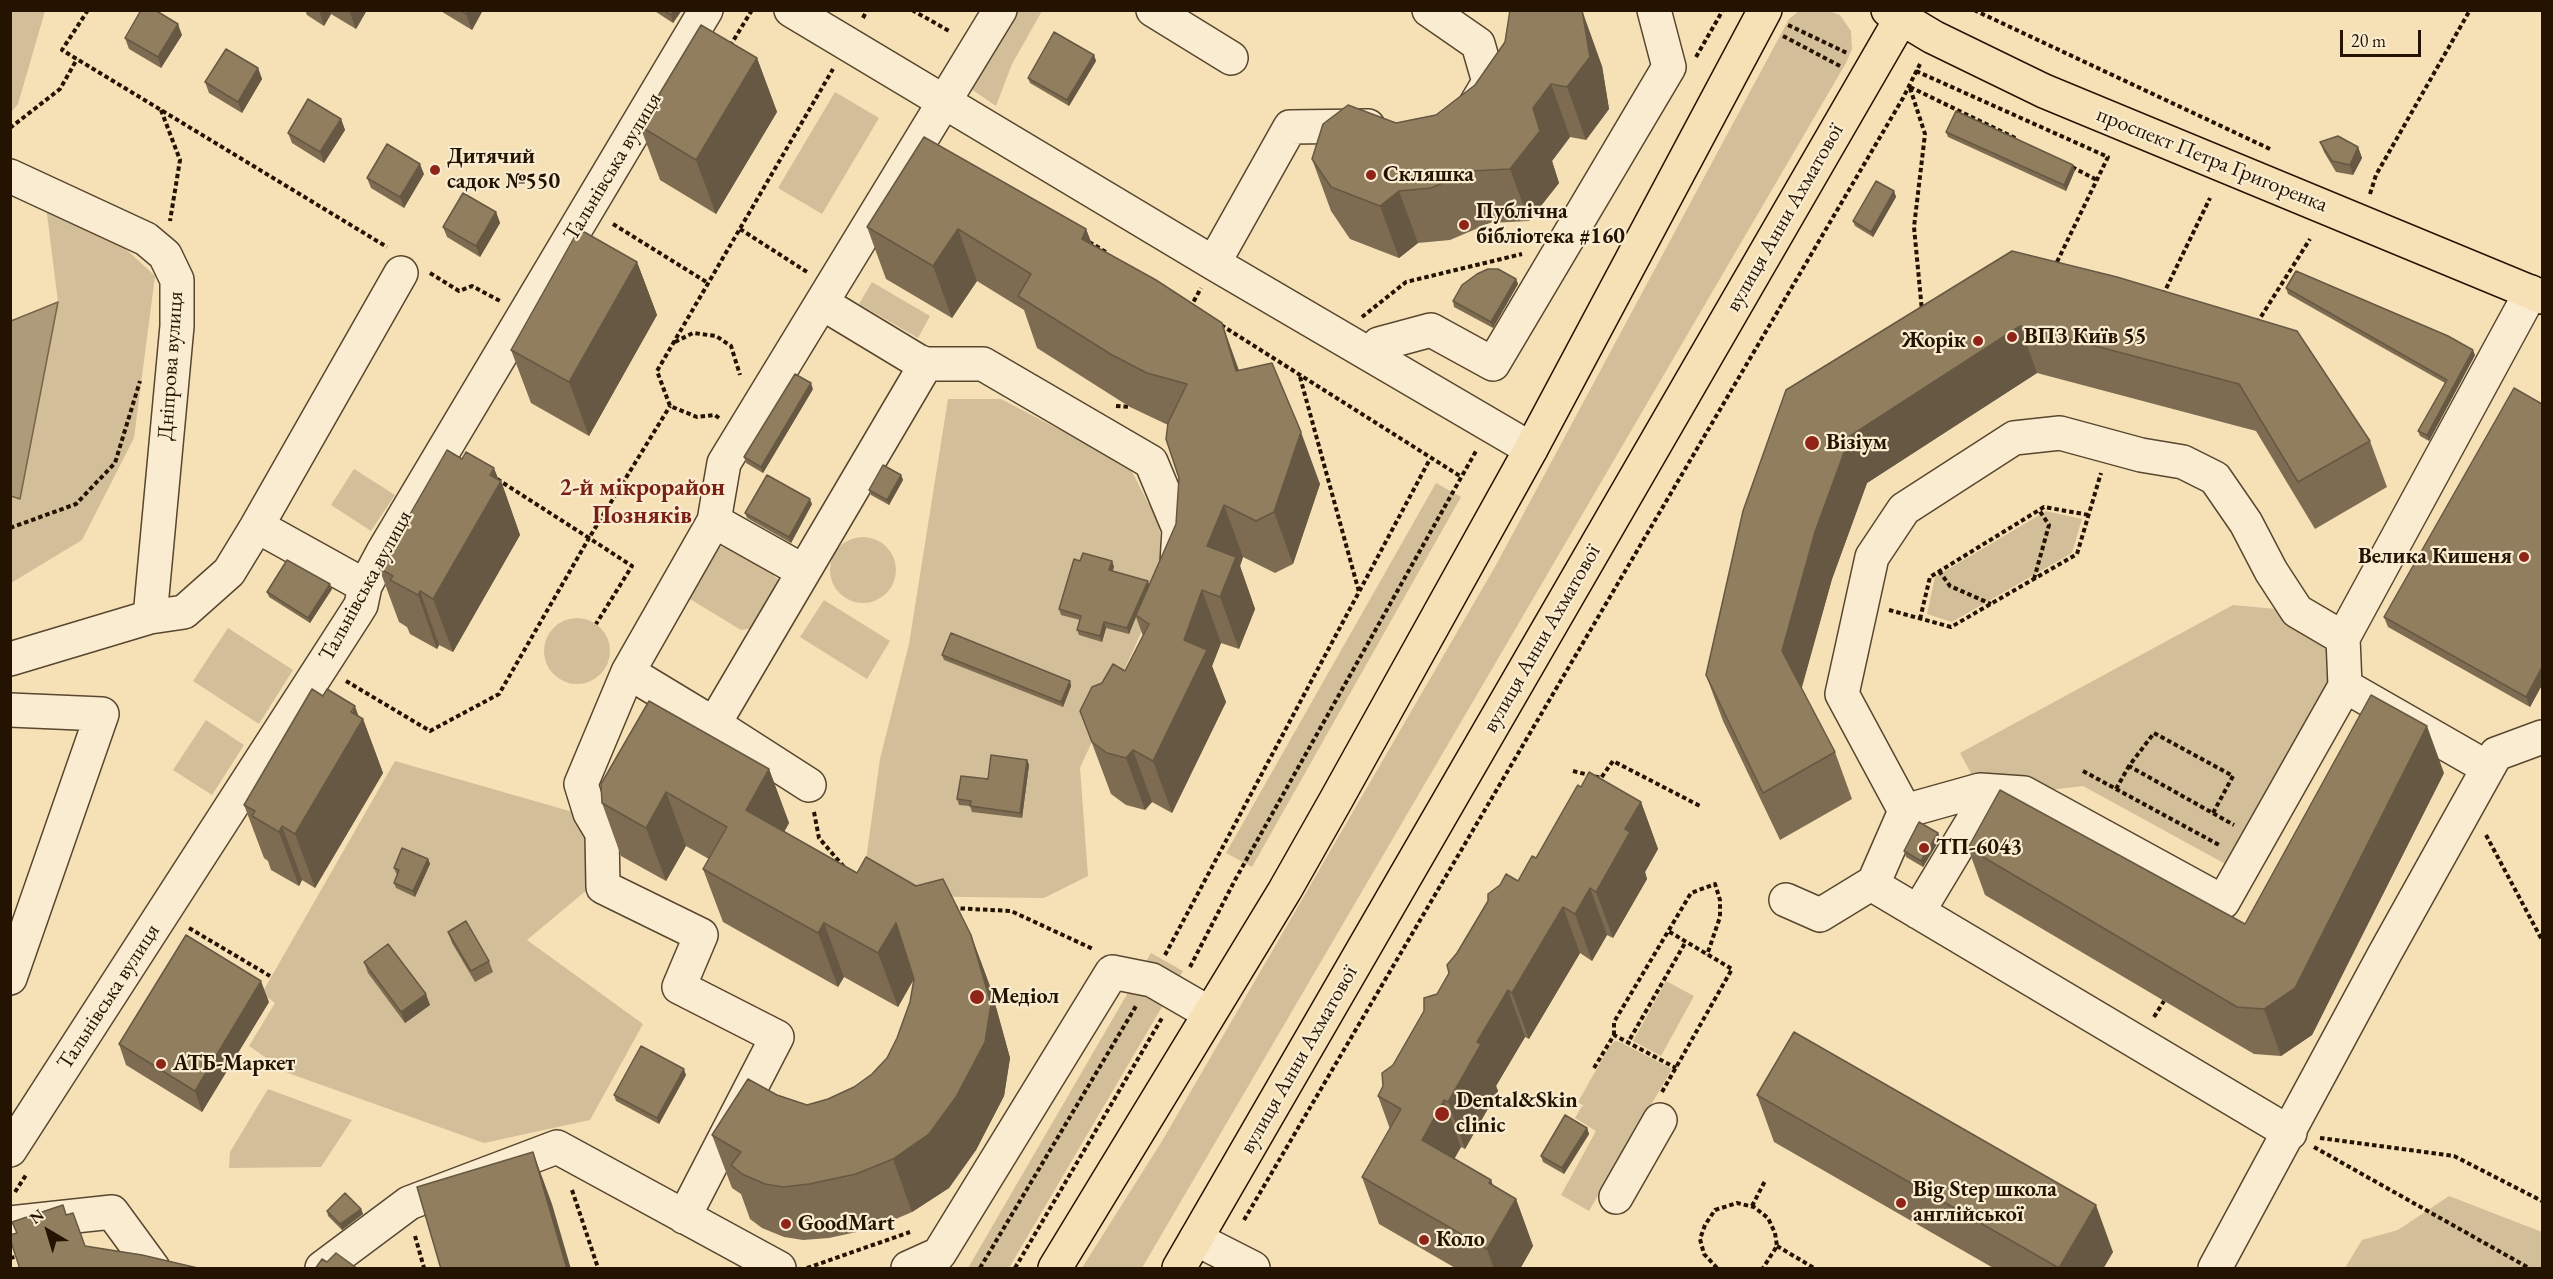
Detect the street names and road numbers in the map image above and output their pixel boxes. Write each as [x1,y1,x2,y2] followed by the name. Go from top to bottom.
[558,88,668,246] street label: Тальнівська вулиця
[2093,102,2331,218] street label: проспект Петра Григоренка
[1720,119,1850,317] street label: вулиця Анни Ахматової
[153,290,189,442] street label: Дніпрова вулиця
[314,506,418,666] street label: Тальнівська вулиця
[1477,540,1607,738] street label: вулиця Анни Ахматової
[52,919,166,1075] street label: Тальнівська вулиця
[1234,961,1364,1159] street label: вулиця Анни Ахматової

